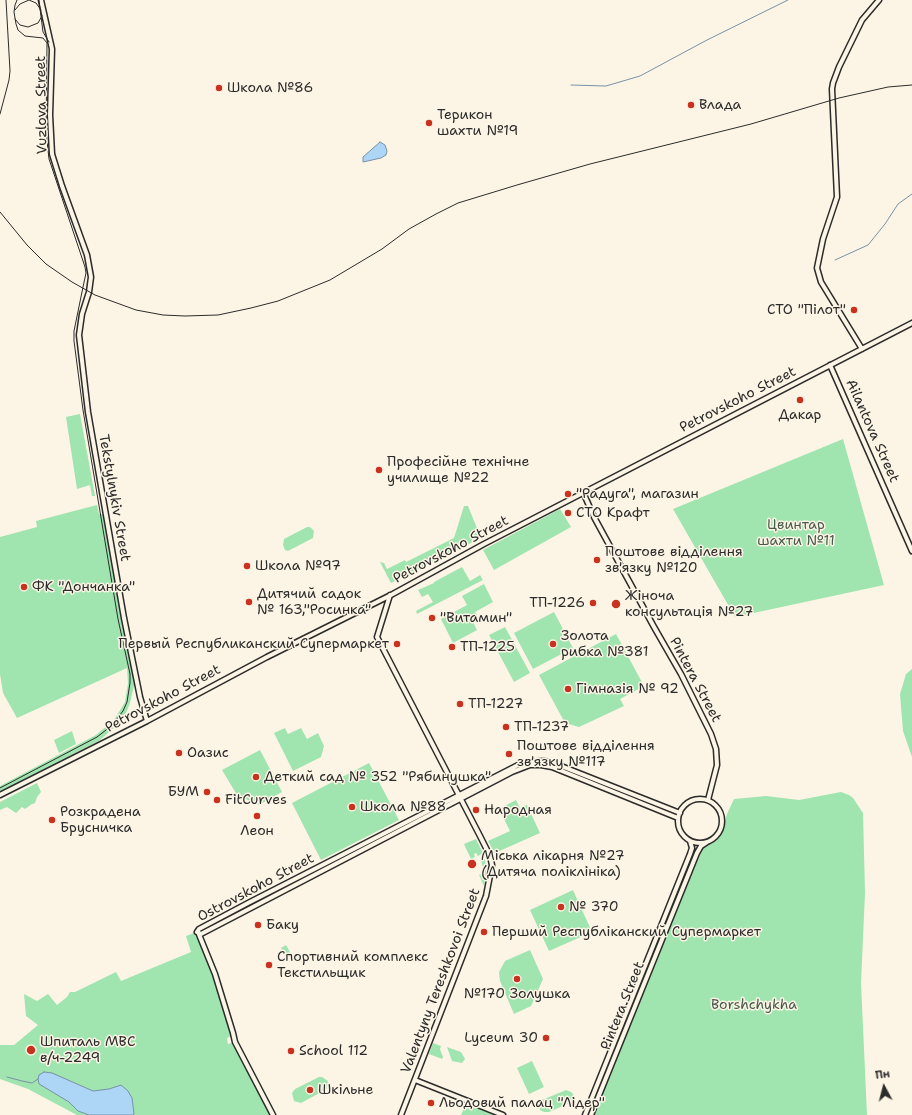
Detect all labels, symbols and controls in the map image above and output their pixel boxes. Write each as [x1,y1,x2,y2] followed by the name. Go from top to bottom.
[33,55,51,155] street label: Vuzlova Street
[227,80,313,96] place label: Школа №86
[214,83,224,93] marker: Школа №86
[699,97,741,113] place label: Влада
[686,100,696,110] marker: Влада
[437,107,518,140] place label: Терикон шахти №19
[424,118,434,128] marker: Терикон шахти №19
[767,302,846,318] place label: СТО "Пілот"
[849,305,859,315] marker: СТО "Пілот"
[677,363,799,437] street label: Petrovskoho Street
[842,377,902,485] street label: Ailantova Street
[795,395,805,405] marker: Дакар
[779,407,821,423] place label: Дакар
[95,433,133,563] street label: Tekstylnykiv Street
[387,454,529,486] place label: Професійне технічне училище №22
[374,465,384,475] marker: Професійне технічне училище №22
[576,486,699,502] place label: "Радуга", магазин
[563,489,573,499] marker: "Радуга", магазин
[576,505,650,521] place label: СТО Крафт
[563,508,573,518] marker: СТО Крафт
[390,512,512,588] street label: Petrovskoho Street
[757,517,835,550] park label: Цвинтар шахти №11
[605,544,743,576] place label: Поштове відділення зв'язку №120
[592,555,602,565] marker: Поштове відділення зв'язку №120
[255,558,341,574] place label: Школа №97
[242,561,252,571] marker: Школа №97
[32,579,135,595] place label: ФК "Дончанка"
[19,582,29,592] marker: ФК "Дончанка"
[257,586,371,618] place label: Дитячий садок № 163,"Росинка"
[625,588,753,620] place label: Жіноча консультація №27
[529,595,585,611] place label: ТП-1226
[244,597,254,607] marker: Дитячий садок № 163,"Росинка"
[588,598,598,608] marker: ТП-1226
[610,598,622,610] marker: Жіноча консультація №27
[440,610,512,626] place label: "Витамин"
[427,613,437,623] marker: "Витамин"
[561,628,649,660] place label: Золота рибка №381
[666,635,724,725] street label: Pintera Street
[118,636,389,652] place label: Первый Республиканский Супермаркет
[392,639,402,649] marker: Первый Республиканский Супермаркет
[460,639,515,655] place label: ТП-1225
[548,639,558,649] marker: Золота рибка №381
[447,642,457,652] marker: ТП-1225
[102,661,224,737] street label: Petrovskoho Street
[576,681,679,697] place label: Гімназія № 92
[563,684,573,694] marker: Гімназія № 92
[468,696,523,712] place label: ТП-1227
[455,699,465,709] marker: ТП-1227
[514,719,569,735] place label: ТП-1237
[501,722,511,732] marker: ТП-1237
[517,738,655,770] place label: Поштове відділення зв'язку №117
[187,745,229,761] place label: Оазис
[174,748,184,758] marker: Оазис
[504,749,514,759] marker: Поштове відділення зв'язку №117
[264,769,491,785] place label: Деткий сад № 352 "Рябинушка"
[251,772,261,782] marker: Деткий сад № 352 "Рябинушка"
[168,784,199,800] place label: БУМ
[202,787,212,797] marker: БУМ
[225,792,287,808] place label: FitCurves
[212,795,222,805] marker: FitCurves
[360,799,446,815] place label: Школа №88
[347,802,357,812] marker: Школа №88
[484,802,552,818] place label: Народная
[60,804,141,836] place label: Розкрадена Брусничка
[471,805,481,815] marker: Народная
[252,811,262,821] marker: Леон
[47,815,57,825] marker: Розкрадена Брусничка
[240,823,274,839] place label: Леон
[481,848,625,880] place label: Міська лікарня №27 (Дитяча поліклініка)
[195,850,317,926] street label: Ostrovskoho Street
[466,858,478,870] marker: Міська лікарня №27 (Дитяча поліклініка)
[398,886,484,1076] street label: Valentyny Tereshkovoi Street
[569,899,619,915] place label: № 370
[556,902,566,912] marker: № 370
[266,917,299,933] place label: Баку
[253,920,263,930] marker: Баку
[492,924,761,940] place label: Перший Республiканский Супермаркет
[479,927,489,937] marker: Перший Республiканский Супермаркет
[277,949,428,982] place label: Спортивний комплекс Текстильщик
[598,959,648,1053] street label: Pintera Street
[264,960,274,970] marker: Спортивний комплекс Текстильщик
[512,974,522,984] marker: №170 Золушка
[464,986,570,1002] place label: №170 Золушка
[711,997,797,1013] park label: Borshchykha
[464,1030,538,1046] place label: Lyceum 30
[541,1033,551,1043] marker: Lyceum 30
[40,1034,136,1066] place label: Шпиталь МВС в/ч-2249
[299,1043,368,1059] place label: School 112
[25,1044,37,1056] marker: Шпиталь МВС в/ч-2249
[286,1046,296,1056] marker: School 112
[874,1066,891,1083] text: Пн
[864,1067,904,1107] north arrow
[318,1082,373,1098] place label: Шкільне
[305,1085,315,1095] marker: Шкільне
[439,1095,605,1111] place label: Льодовий палац "Лідер"
[426,1098,436,1108] marker: Льодовий палац "Лідер"

